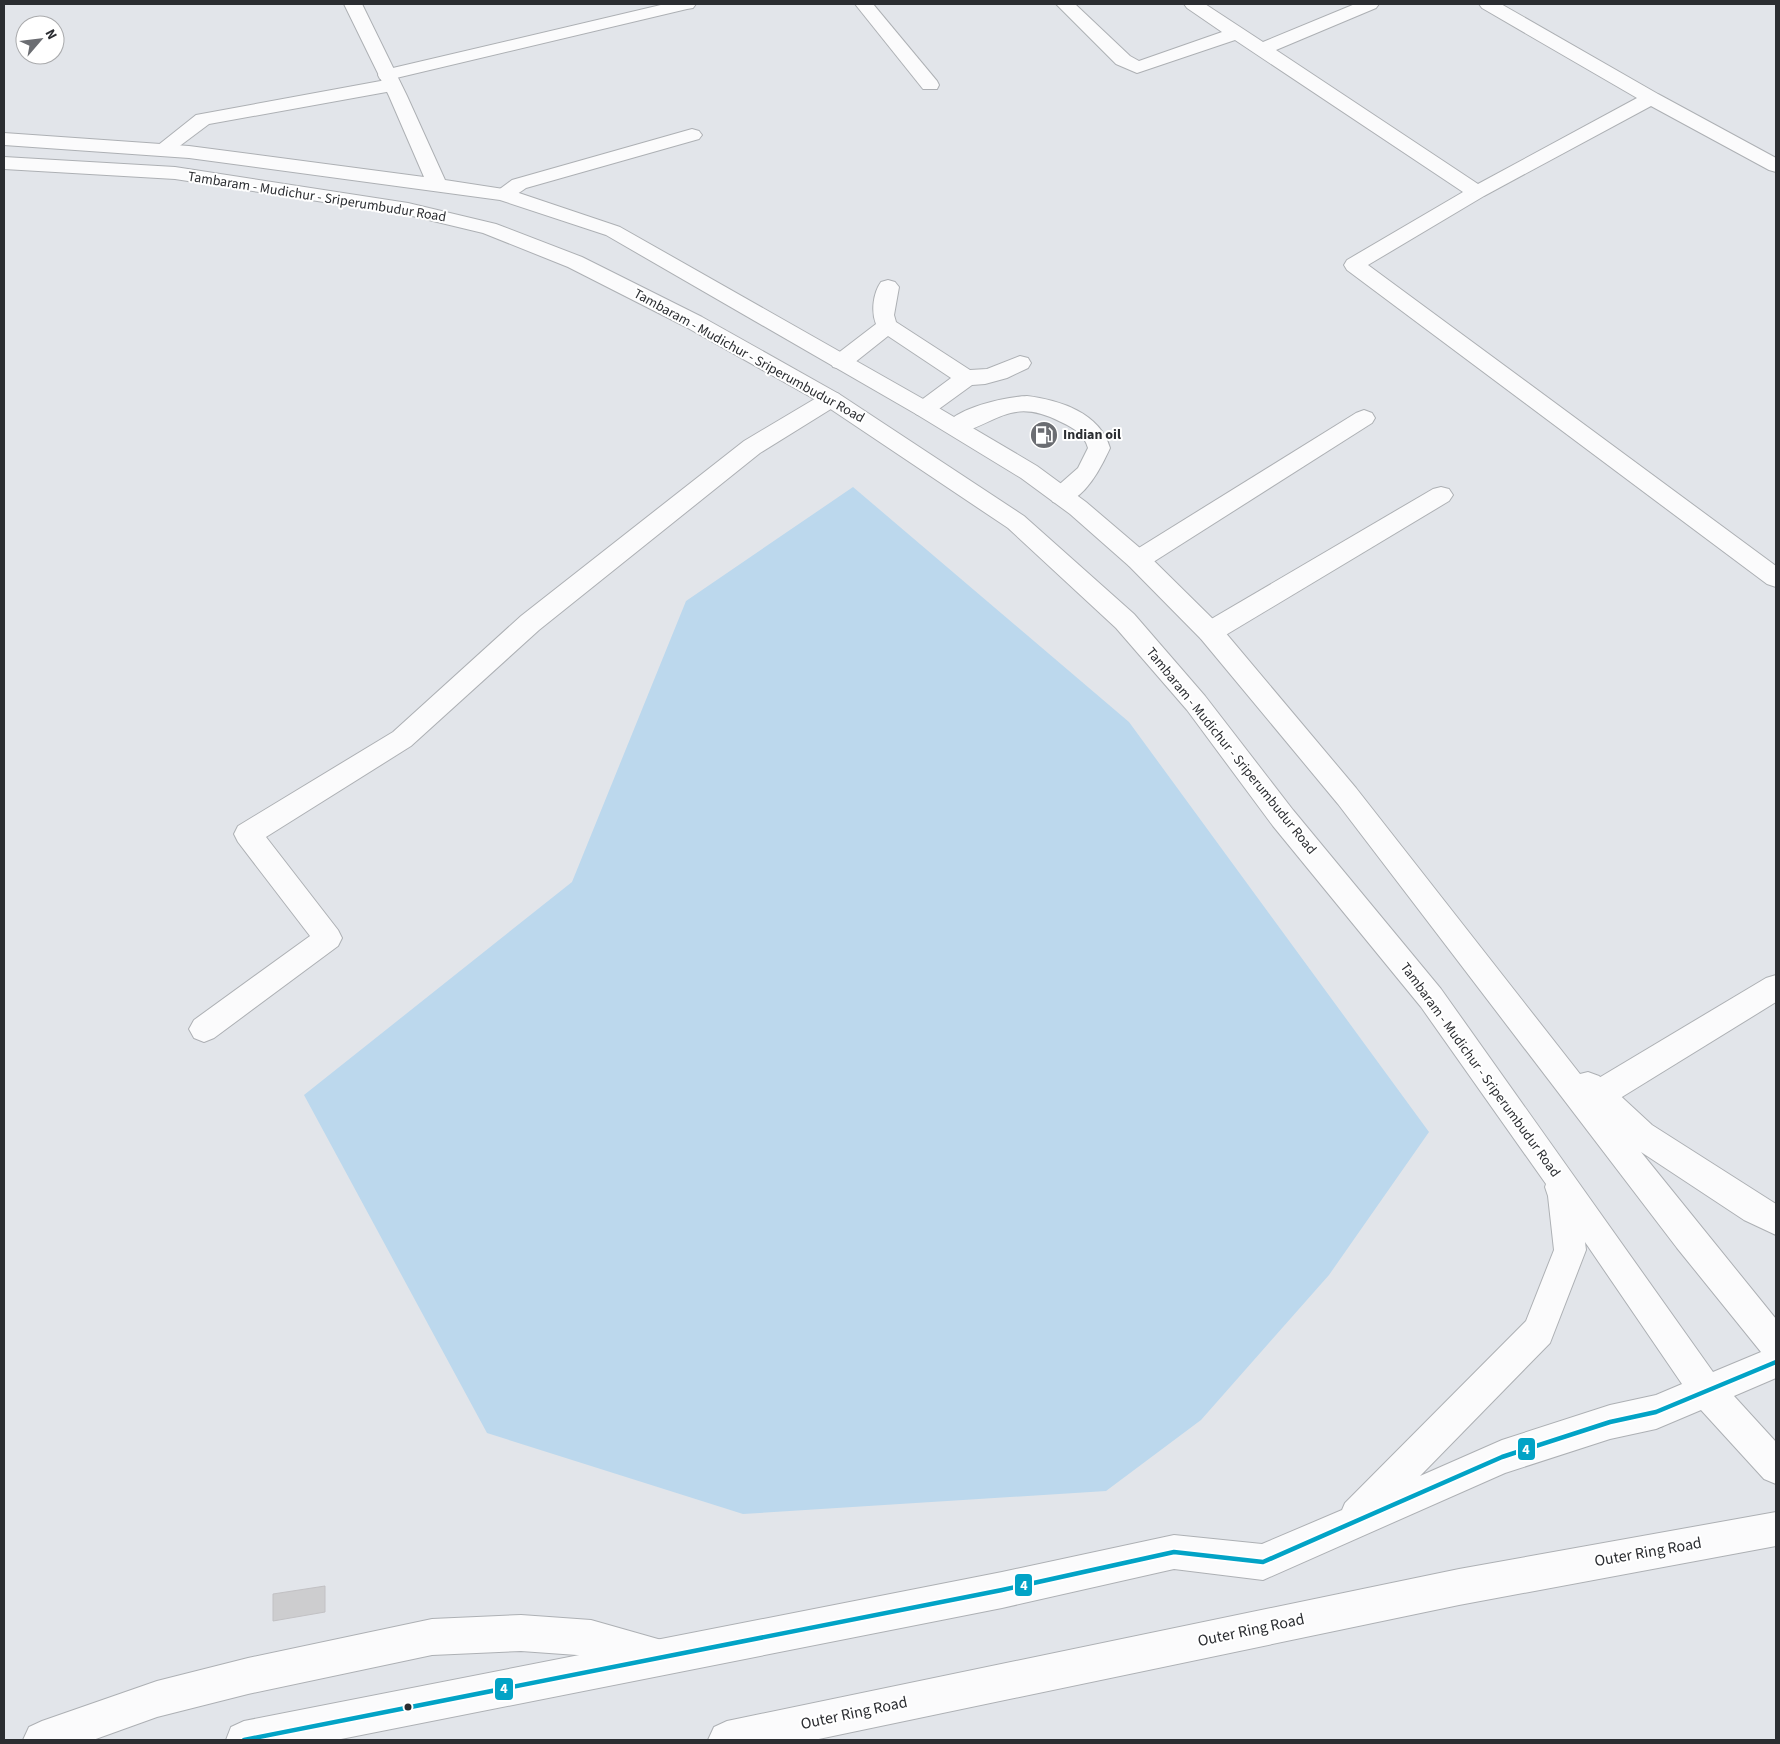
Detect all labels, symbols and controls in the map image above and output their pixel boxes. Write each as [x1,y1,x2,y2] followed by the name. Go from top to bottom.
[15,15,65,65] north arrow
[40,26,62,43] text: N
[186,167,448,227] street label: Tambaram - Mudichur - Sriperumbudur Road
[630,284,868,428] street label: Tambaram - Mudichur - Sriperumbudur Road
[1029,420,1059,450] fuel station icon: Indian oil
[1063,425,1121,445] place label: Indian oil
[1141,643,1321,859] street label: Tambaram - Mudichur - Sriperumbudur Road
[1395,958,1565,1182] street label: Tambaram - Mudichur - Sriperumbudur Road
[1517,1437,1536,1461] line badge: 4
[1522,1440,1530,1460] text: 4
[1593,1532,1703,1572] street label: Outer Ring Road
[1014,1573,1033,1597] line badge: 4
[1020,1576,1028,1596] text: 4
[1196,1608,1306,1652] street label: Outer Ring Road
[494,1677,514,1701] line badge: 4
[500,1679,508,1699] text: 4
[799,1691,909,1735] street label: Outer Ring Road
[403,1702,413,1712] unlabelled marker

